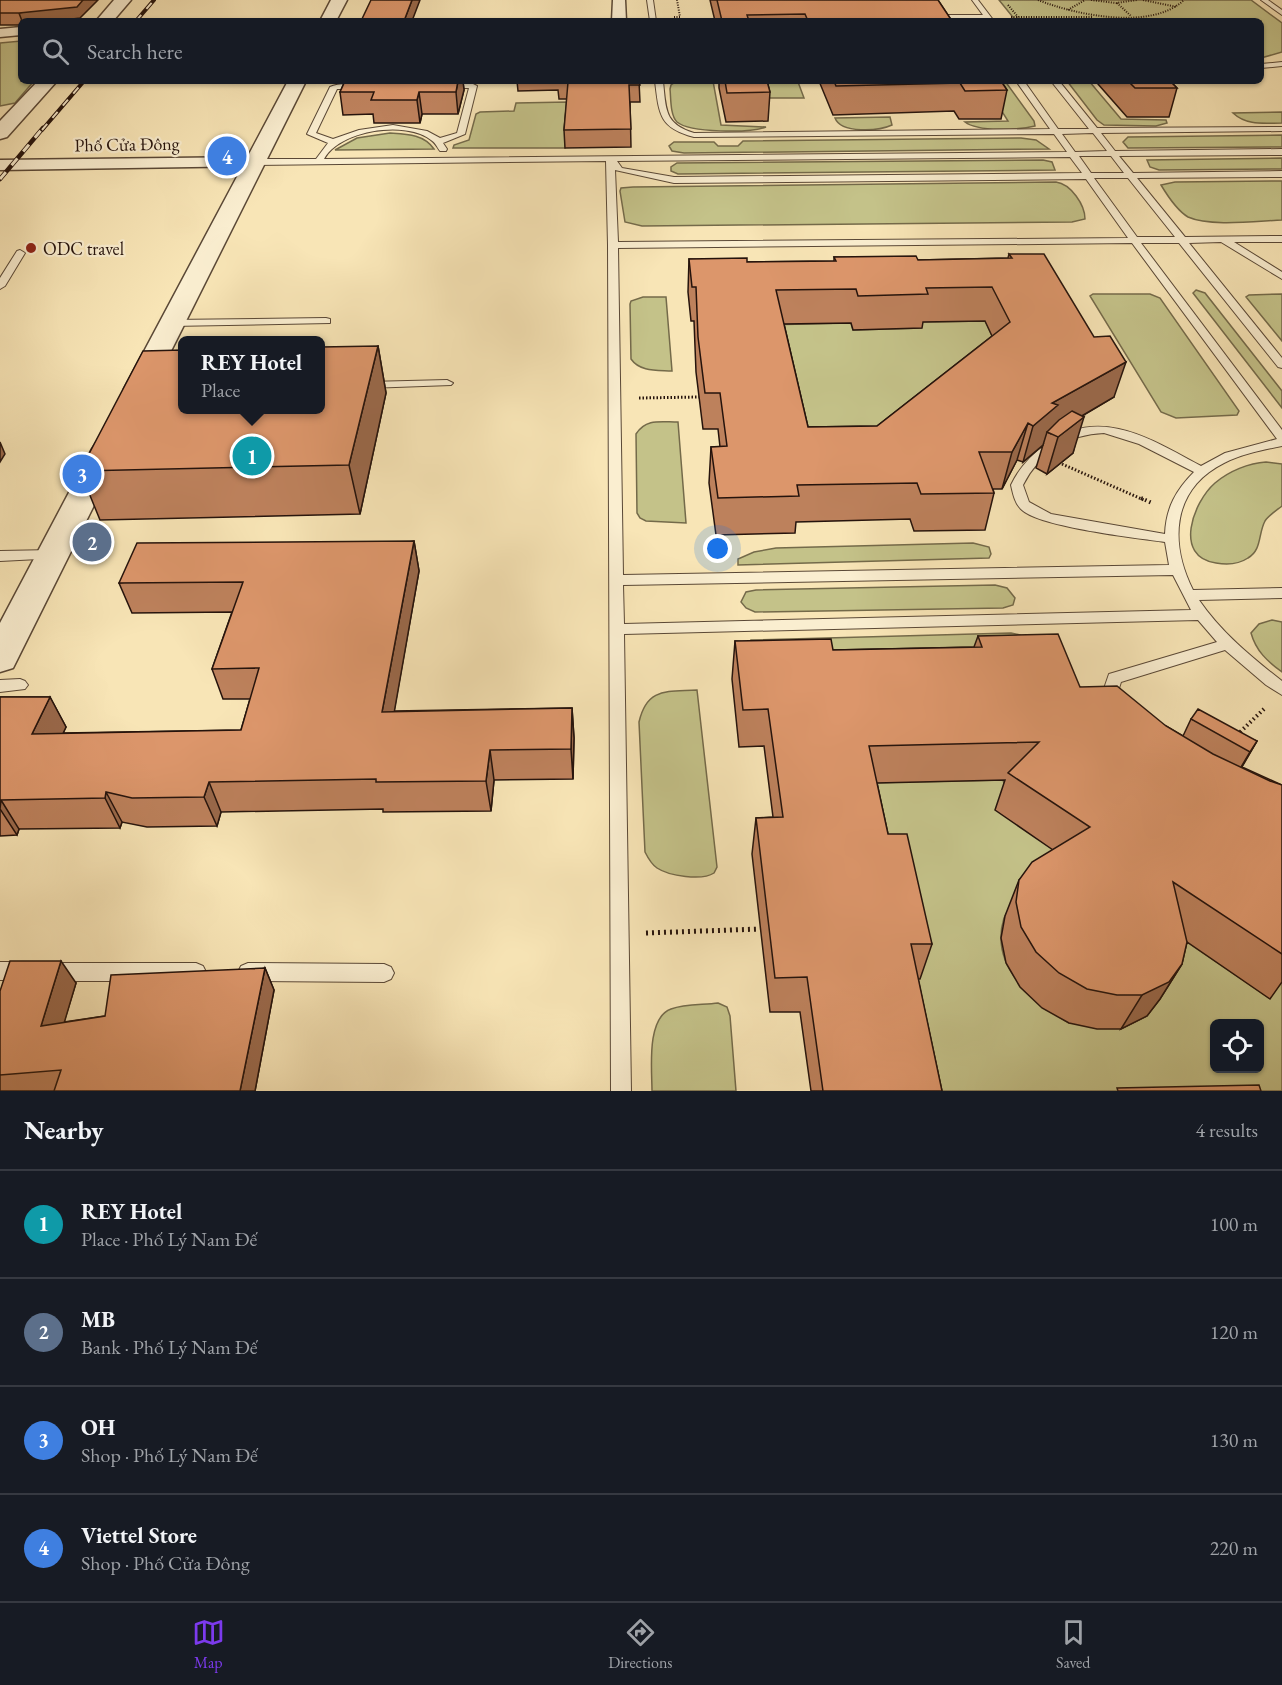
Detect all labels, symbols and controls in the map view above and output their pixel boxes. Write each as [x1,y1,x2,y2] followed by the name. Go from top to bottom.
[18,18,1264,84] search box
[39,35,72,68] icon: search
[87,37,182,66] text: Search here
[74,132,180,156] street label: Phố Cửa Đông
[208,134,246,178] pin: 4
[43,237,124,260] place label: ODC travel
[24,241,38,255] marker: ODC travel
[178,336,325,414] popup
[201,348,302,377] text: REY Hotel
[201,377,240,403] text: Place
[232,434,272,478] pin: 1
[62,452,101,496] pin: 3
[72,520,112,564] pin: 2
[703,534,732,563] your location
[1210,1019,1264,1073] map controls
[1210,1019,1264,1073] button: locate
[24,1113,104,1147] text: Nearby
[1195,1117,1258,1143] text: 4 results
[81,1197,182,1226] text: REY Hotel
[38,1211,49,1237] text: 1
[1210,1211,1258,1237] text: 100 m
[81,1226,257,1252] text: Place · Phố Lý Nam Đế
[81,1305,115,1334] text: MB
[38,1319,49,1345] text: 2
[1210,1319,1258,1345] text: 120 m
[81,1334,258,1360] text: Bank · Phố Lý Nam Đế
[81,1413,115,1442] text: OH
[38,1427,49,1453] text: 3
[1210,1427,1258,1453] text: 130 m
[81,1442,258,1468] text: Shop · Phố Lý Nam Đế
[81,1521,197,1550] text: Viettel Store
[38,1535,49,1561] text: 4
[1210,1535,1258,1561] text: 220 m
[81,1550,250,1576] text: Shop · Phố Cửa Đông
[192,1616,225,1673] tab: Map
[608,1616,673,1673] tab: Directions
[1056,1616,1090,1673] tab: Saved

